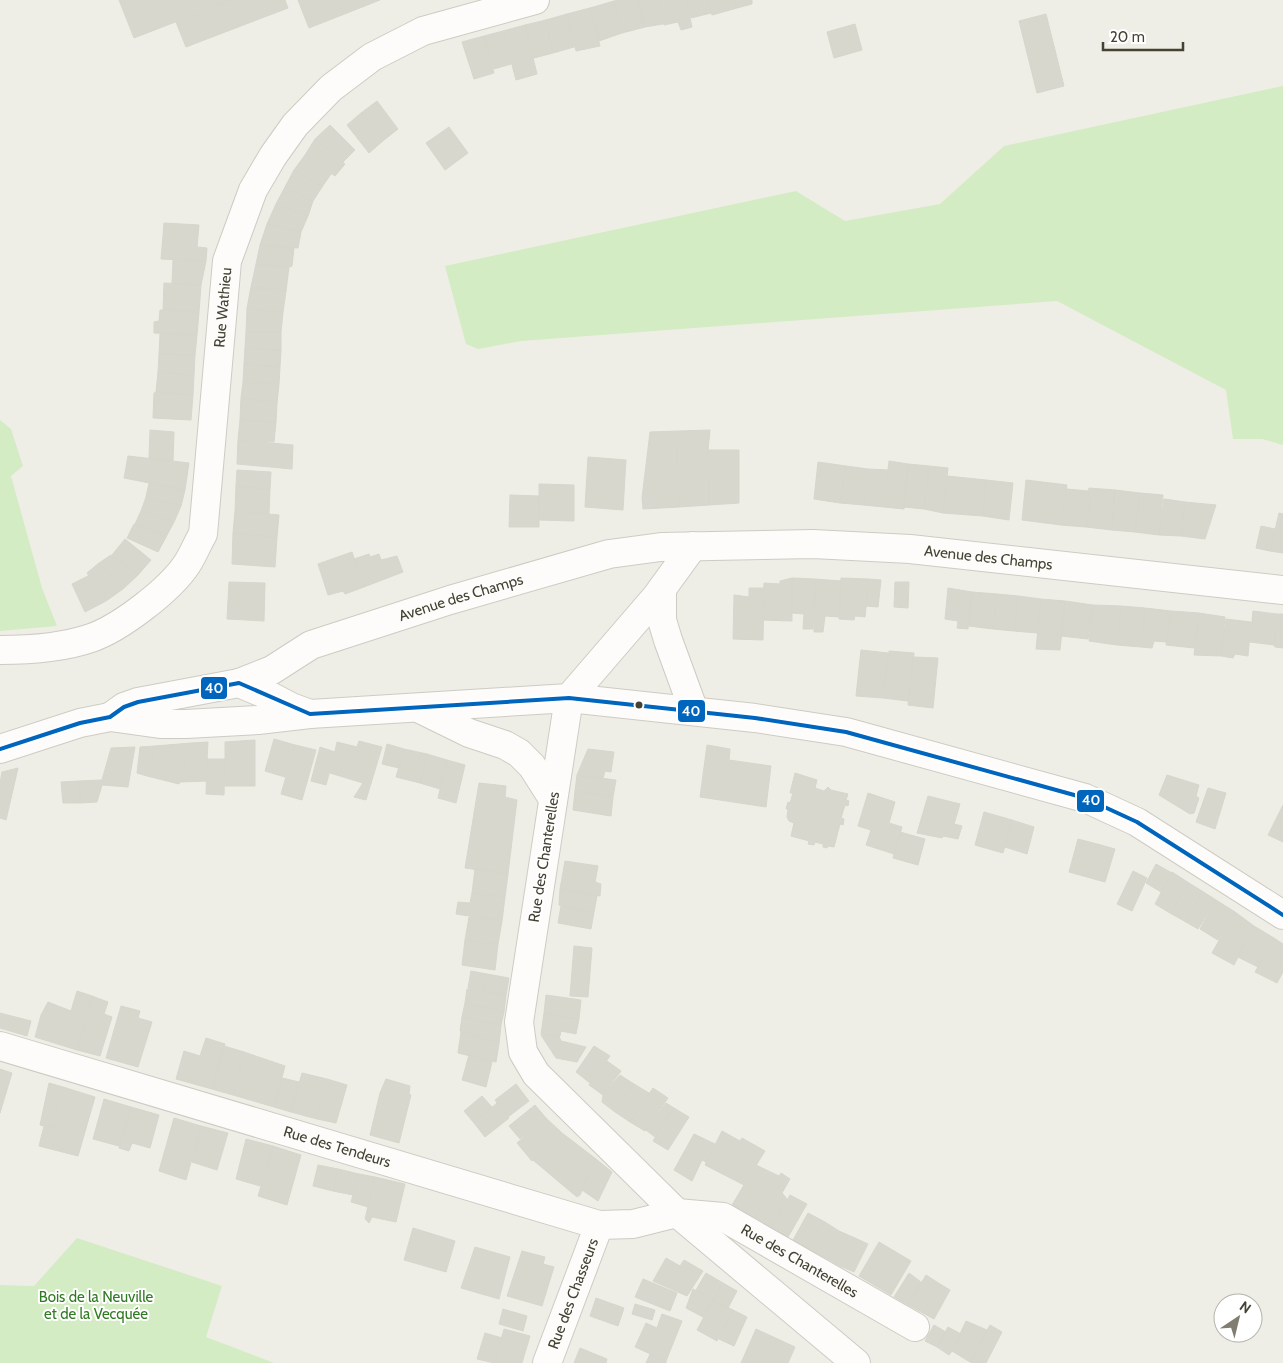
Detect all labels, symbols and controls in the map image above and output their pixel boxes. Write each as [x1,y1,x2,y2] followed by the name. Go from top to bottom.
[1103,20,1183,52] scale bar
[1110,28,1145,46] text: 20 m
[210,267,235,348] street label: Rue Wathieu
[923,542,1054,574] street label: Avenue des Champs
[396,570,525,625] street label: Avenue des Champs
[200,676,228,700] line badge: 40
[205,679,223,697] text: 40
[677,699,706,723] line badge: 40
[634,700,644,710] unlabelled marker
[682,702,700,720] text: 40
[1076,789,1105,813] line badge: 40
[525,790,563,924] street label: Rue des Chanterelles
[1082,791,1100,809] text: 40
[281,1122,393,1171] street label: Rue des Tendeurs
[738,1220,861,1302] street label: Rue des Chanterelles
[544,1236,602,1352] street label: Rue des Chasseurs
[39,1288,154,1323] park label: Bois de la Neuville et de la Vecquée
[1213,1293,1263,1343] north arrow
[1236,1297,1255,1318] text: N

